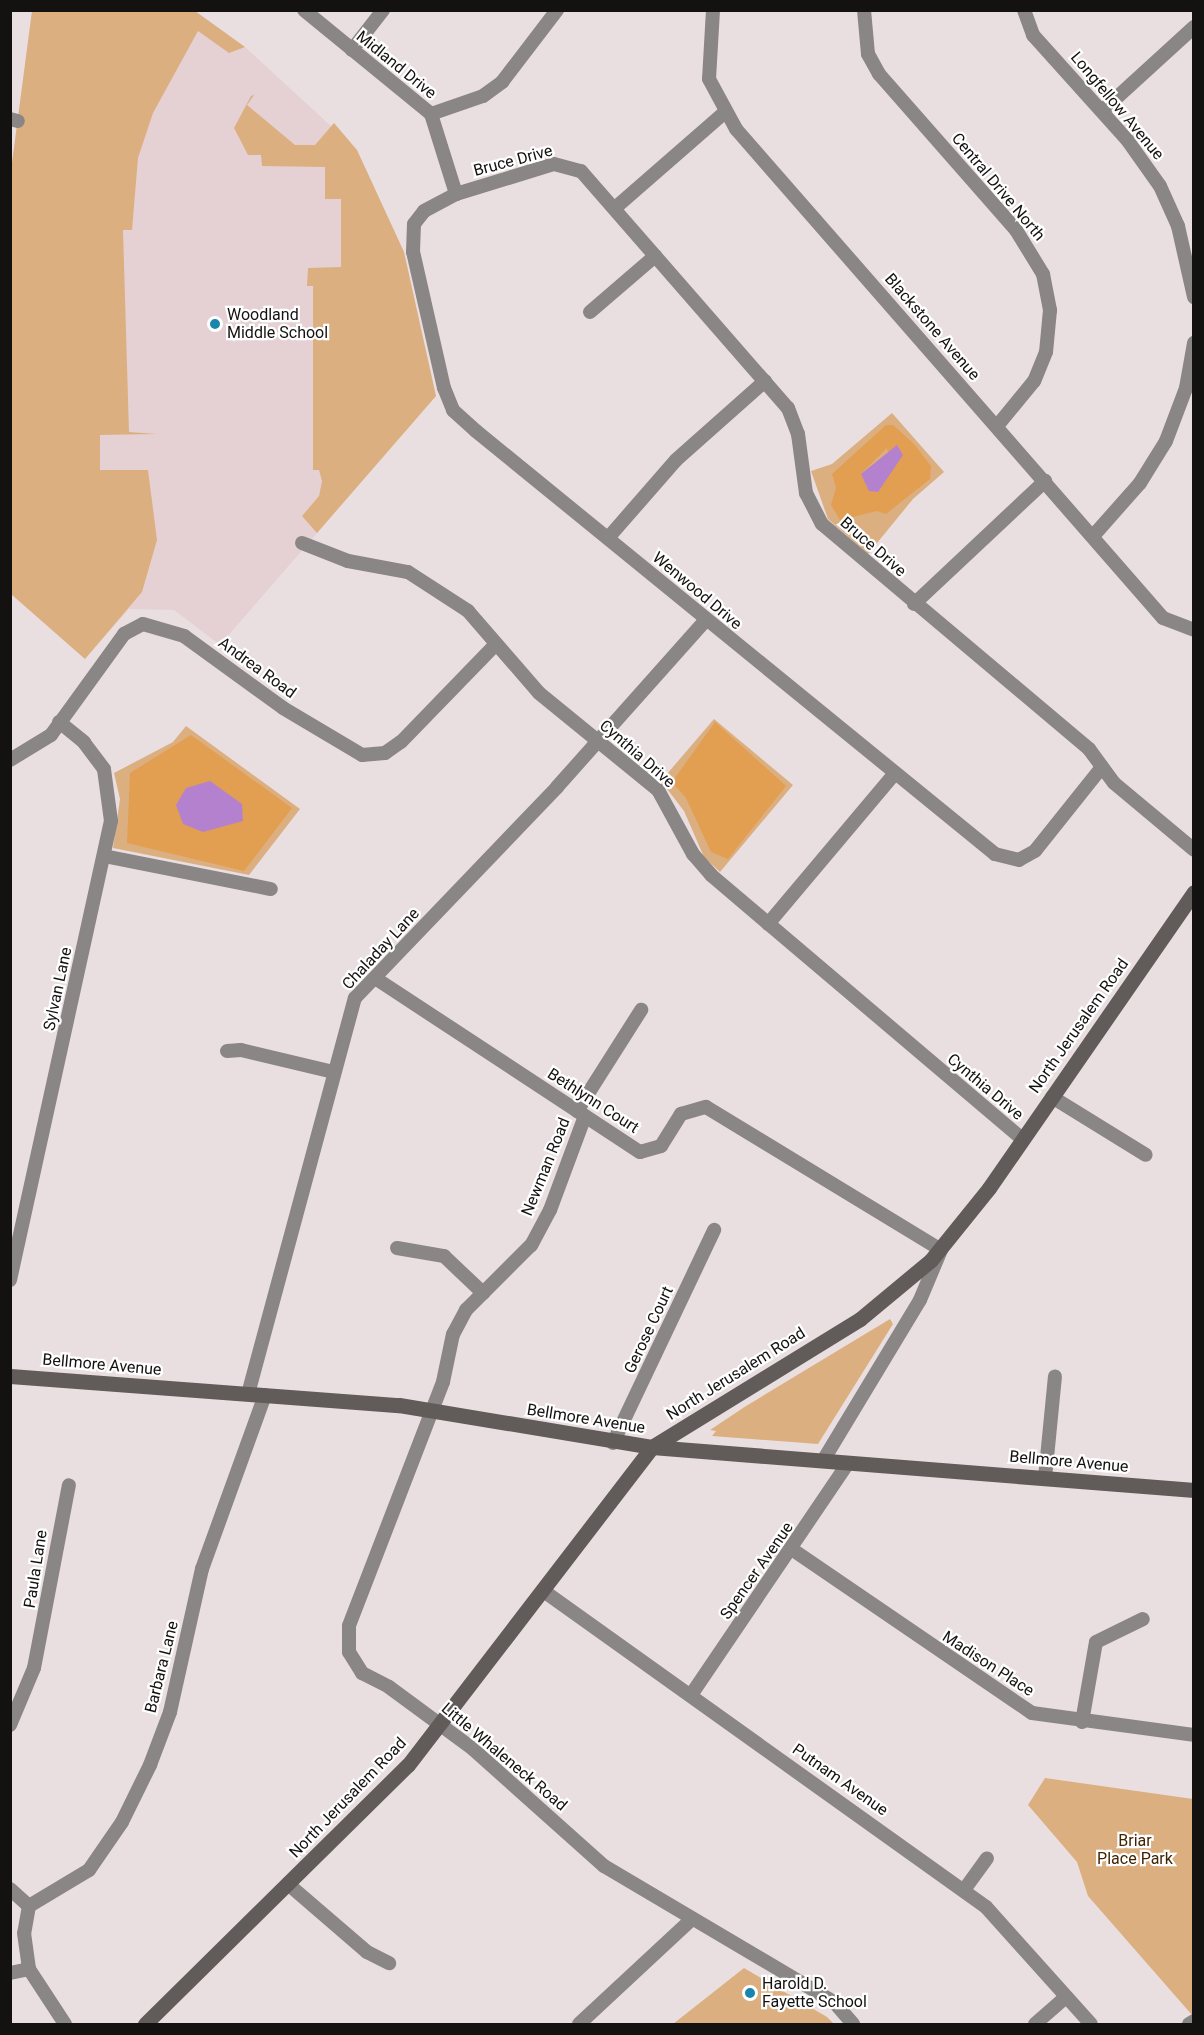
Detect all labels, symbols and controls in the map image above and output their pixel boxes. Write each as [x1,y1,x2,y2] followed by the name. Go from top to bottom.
[352,27,440,103] street label: Midland Drive
[1066,48,1168,164] street label: Longfellow Avenue
[947,129,1049,245] street label: Central Drive North
[471,141,555,181] street label: Bruce Drive
[880,270,984,384] street label: Blackstone Avenue
[227,305,328,343] place label: Woodland Middle School
[208,317,222,331] marker: Woodland Middle School
[836,513,910,581] street label: Bruce Drive
[649,548,745,634] street label: Wenwood Drive
[214,633,300,703] street label: Andrea Road
[595,716,679,792] street label: Cynthia Drive
[338,904,424,994] street label: Chaladay Lane
[40,946,76,1032] street label: Sylvan Lane
[1025,955,1133,1097] street label: North Jerusalem Road
[943,1050,1027,1124] street label: Cynthia Drive
[544,1064,642,1138] street label: Bethlynn Court
[518,1115,574,1219] street label: Newman Road
[620,1283,678,1377] street label: Gerose Court
[663,1323,809,1425] street label: North Jerusalem Road
[42,1350,162,1380] street label: Bellmore Avenue
[526,1400,646,1438] street label: Bellmore Avenue
[1009,1447,1129,1477] street label: Bellmore Avenue
[716,1519,798,1623] street label: Spencer Avenue
[20,1529,52,1609] street label: Paula Lane
[141,1619,183,1715] street label: Barbara Lane
[939,1627,1037,1701] street label: Madison Place
[437,1699,571,1815] street label: Little Whaleneck Road
[286,1734,410,1862] street label: North Jerusalem Road
[789,1740,891,1820] street label: Putnam Avenue
[1097,1831,1173,1869] park label: Briar Place Park
[762,1974,867,2012] place label: Harold D. Fayette School
[743,1986,757,2000] marker: Harold D. Fayette School

